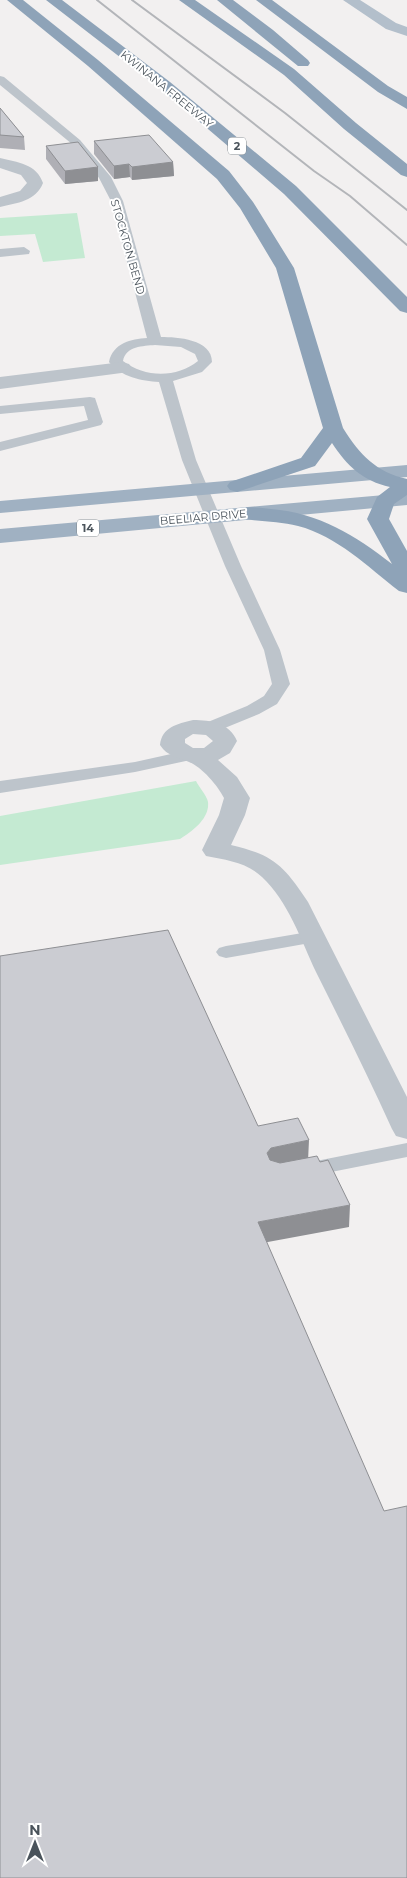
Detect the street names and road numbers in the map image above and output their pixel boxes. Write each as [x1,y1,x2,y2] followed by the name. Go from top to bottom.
[118,47,216,131] street label: KWINANA FREEWAY
[228,138,246,154] road number: 2
[108,198,148,296] street label: STOCKTON BEND
[159,506,247,528] street label: BEELIAR DRIVE
[77,520,99,536] road number: 14

